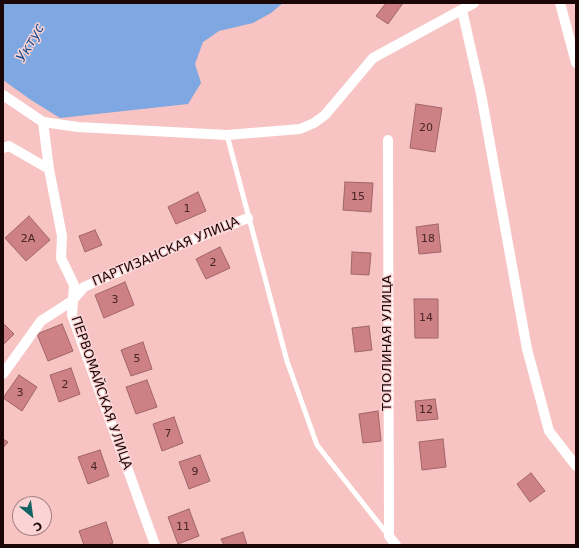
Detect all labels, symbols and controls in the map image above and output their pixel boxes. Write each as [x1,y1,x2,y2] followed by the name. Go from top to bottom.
[13,21,49,65] water label: Уктус
[419,121,433,135] house number: 20
[351,190,365,204] house number: 15
[184,202,190,216] house number: 1
[90,214,242,290] street label: ПАРТИЗАНСКАЯ УЛИЦА
[21,232,35,246] house number: 2А
[421,232,435,246] house number: 18
[210,256,216,270] house number: 2
[380,275,396,411] street label: ТОПОЛИНАЯ УЛИЦА
[112,293,118,307] house number: 3
[419,311,433,325] house number: 14
[67,314,135,472] street label: ПЕРВОМАЙСКАЯ УЛИЦА
[134,352,140,366] house number: 5
[62,378,68,392] house number: 2
[17,386,23,400] house number: 3
[419,403,433,417] house number: 12
[165,427,171,441] house number: 7
[91,460,97,474] house number: 4
[192,465,198,479] house number: 9
[12,496,52,536] north arrow
[31,518,44,534] text: С
[176,520,190,534] house number: 11

